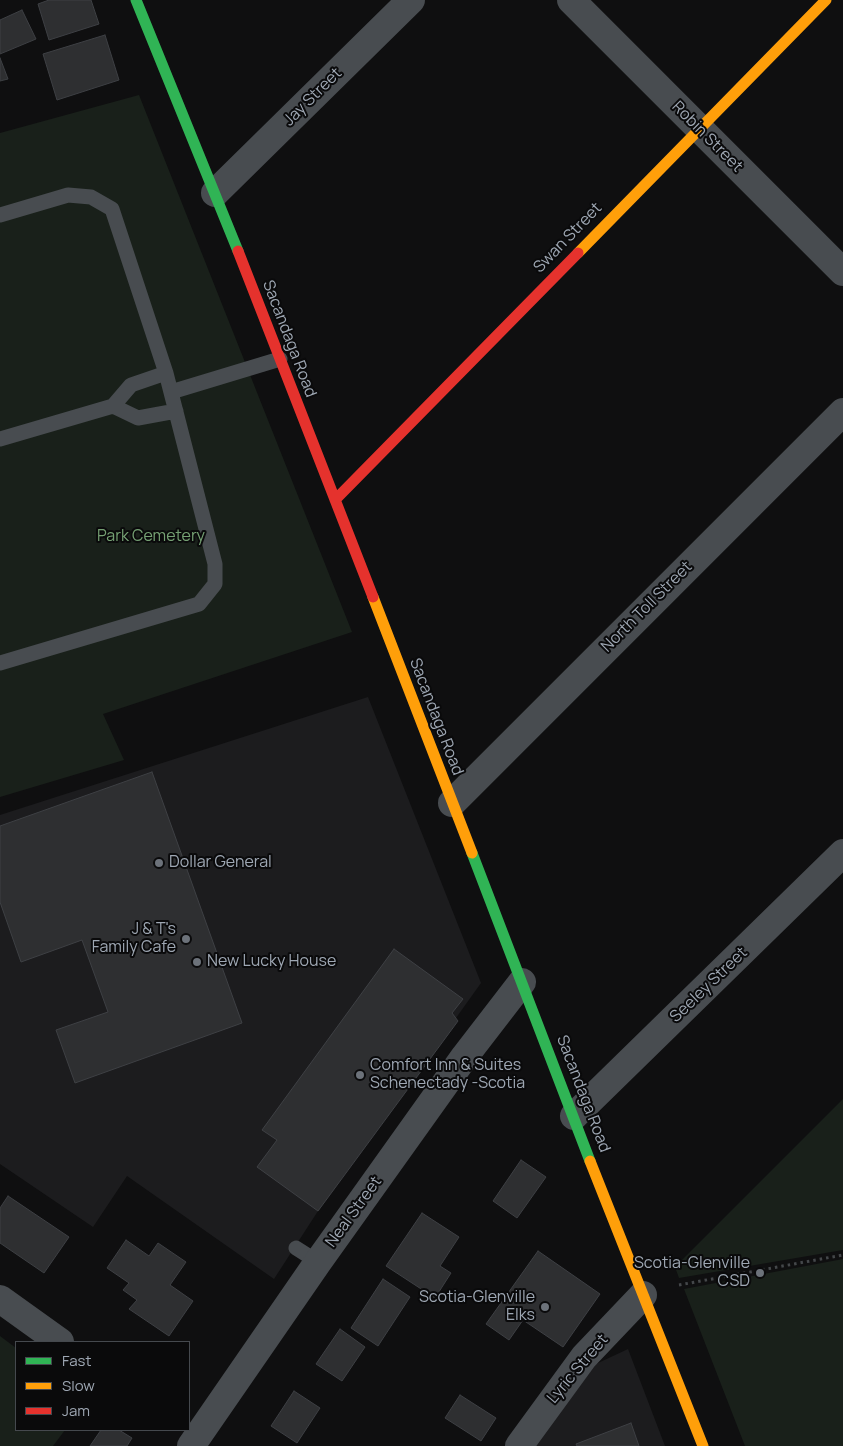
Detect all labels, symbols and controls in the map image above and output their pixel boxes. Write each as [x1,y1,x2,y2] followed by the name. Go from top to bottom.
[280,64,346,130] street label: Jay Street
[668,98,746,176] street label: Robin Street
[530,199,606,277] street label: Swan Street
[258,278,320,400] street label: Sacandaga Road
[97,527,205,547] park label: Park Cemetery
[598,558,696,656] street label: North Toll Street
[405,656,467,778] street label: Sacandaga Road
[169,853,272,873] place label: Dollar General
[153,857,165,869] marker: Dollar General
[92,920,176,958] place label: J & T's Family Cafe
[180,933,192,945] marker: J & T's Family Cafe
[666,943,752,1027] street label: Seeley Street
[207,952,336,972] place label: New Lucky House
[191,956,203,968] marker: New Lucky House
[552,1033,614,1155] street label: Sacandaga Road
[370,1056,525,1094] place label: Comfort Inn & Suites Schenectady -Scotia
[354,1069,366,1081] marker: Comfort Inn & Suites Schenectady -Scotia
[322,1173,386,1251] street label: Neal Street
[634,1254,750,1292] place label: Scotia-Glenville CSD
[754,1267,766,1279] marker: Scotia-Glenville CSD
[419,1288,535,1326] place label: Scotia-Glenville Elks
[539,1301,551,1313] marker: Scotia-Glenville Elks
[544,1331,612,1407] street label: Lyric Street
[15,1341,190,1431] legend
[62,1350,91,1371] text: Fast
[62,1375,95,1396] text: Slow
[62,1400,90,1421] text: Jam

